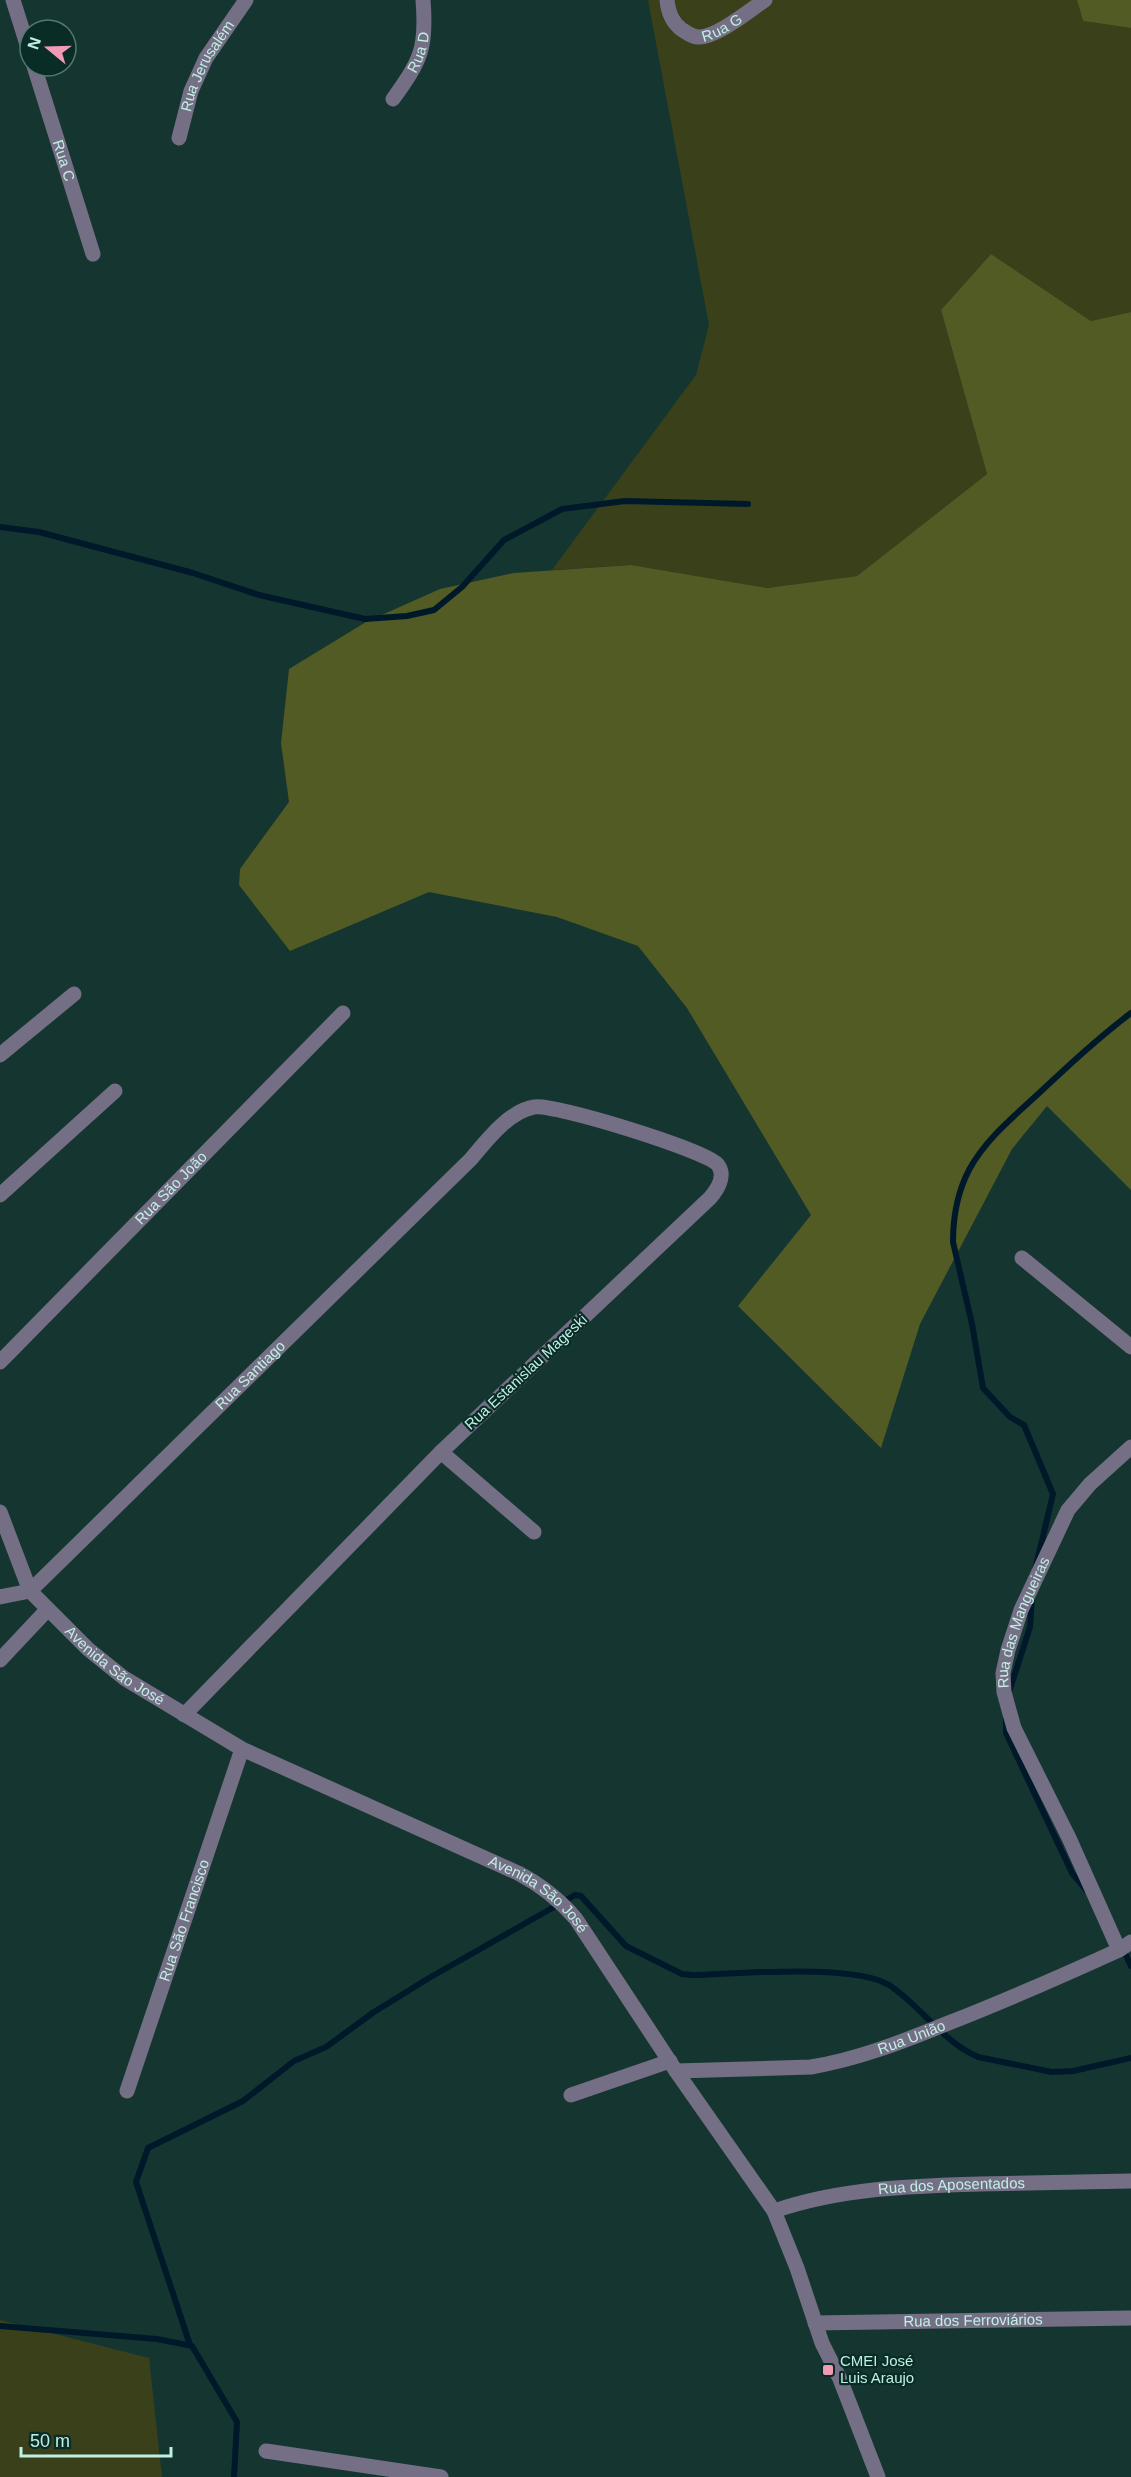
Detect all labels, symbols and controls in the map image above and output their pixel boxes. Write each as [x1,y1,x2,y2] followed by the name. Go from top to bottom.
[699,10,745,45] street label: Rua G
[177,17,237,113] street label: Rua Jerusalém
[18,18,78,78] north arrow
[403,31,432,75] street label: Rua D
[24,35,44,52] text: N
[50,137,79,183] street label: Rua C
[131,1148,210,1228] street label: Rua São João
[461,1311,590,1433] street label: Rua Estanislau Mageski
[212,1337,288,1413] street label: Rua Santiago
[994,1554,1053,1689] street label: Rua das Mangueiras
[62,1622,168,1708] street label: Avenida São José
[486,1852,592,1936] street label: Avenida São José
[156,1857,212,1983] street label: Rua São Francisco
[875,2016,948,2057] street label: Rua União
[877,2174,1025,2197] street label: Rua dos Aposentados
[903,2310,1043,2330] street label: Rua dos Ferroviários
[840,2352,914,2386] place label: CMEI José Luis Araujo
[821,2363,835,2377] marker: CMEI José Luis Araujo
[21,2420,171,2458] scale bar
[30,2431,70,2451] text: 50 m

